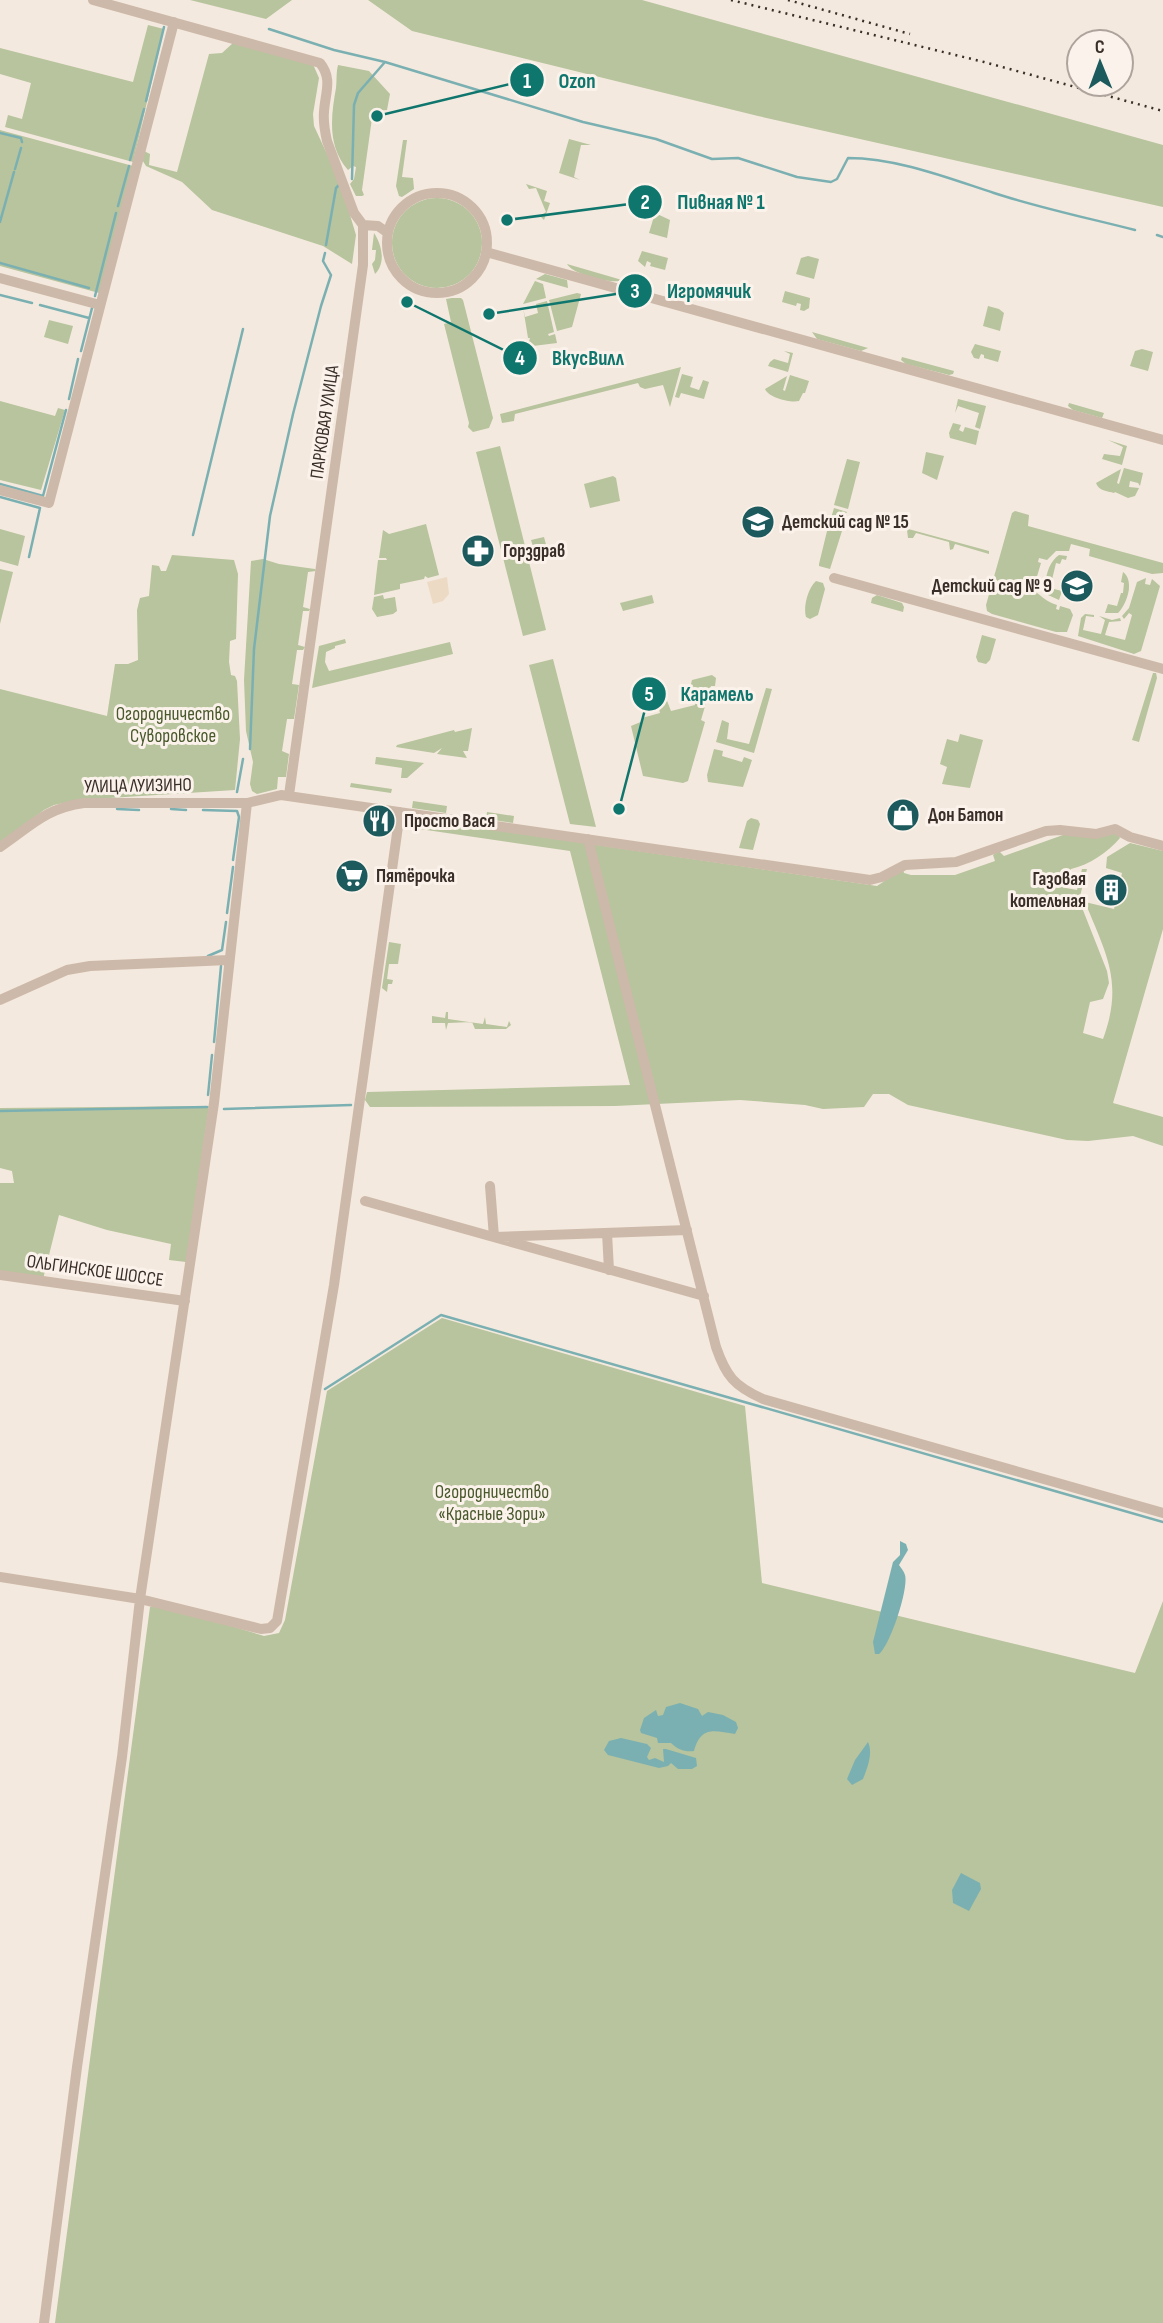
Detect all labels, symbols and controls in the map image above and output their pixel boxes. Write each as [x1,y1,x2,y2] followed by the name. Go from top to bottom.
[1065,28,1135,98] north arrow
[1095,36,1105,59] text: С
[509,59,610,101] callout: Ozon
[523,69,531,94] text: 1
[558,69,596,94] text: Ozon
[628,181,778,223] callout: Пивная № 1
[640,190,650,215] text: 2
[677,190,765,215] text: Пивная № 1
[618,270,765,312] callout: Игромячик
[630,279,640,304] text: 3
[667,279,751,304] text: Игромячик
[502,337,638,379] callout: ВкусВилл
[515,346,525,371] text: 4
[552,346,625,371] text: ВкусВилл
[306,363,344,480] street label: ПАРКОВАЯ УЛИЦА
[739,503,777,541] school or university icon: Детский сад № 15
[782,511,909,534] place label: Детский сад № 15
[459,532,497,570] pharmacy icon: Горздрав
[503,540,565,563] place label: Горздрав
[1058,567,1096,605] school or university icon: Детский сад № 9
[932,575,1052,598] place label: Детский сад № 9
[631,673,768,715] callout: Карамель
[644,682,654,707] text: 5
[680,682,754,707] text: Карамель
[116,703,230,748] park label: Огородничество Суворовское
[84,774,192,798] street label: УЛИЦА ЛУИЗИНО
[884,796,922,834] shop icon: Дон Батон
[360,802,398,840] restaurant icon: Просто Вася
[928,804,1003,827] place label: Дон Батон
[404,810,495,833] place label: Просто Вася
[333,857,371,895] supermarket icon: Пятёрочка
[376,865,455,888] place label: Пятёрочка
[1010,868,1086,913] place label: Газовая котельная
[1092,871,1130,909] building icon: Газовая котельная
[25,1250,165,1292] street label: ОЛЬГИНСКОЕ ШОССЕ
[435,1481,549,1526] park label: Огородничество «Красные Зори»

